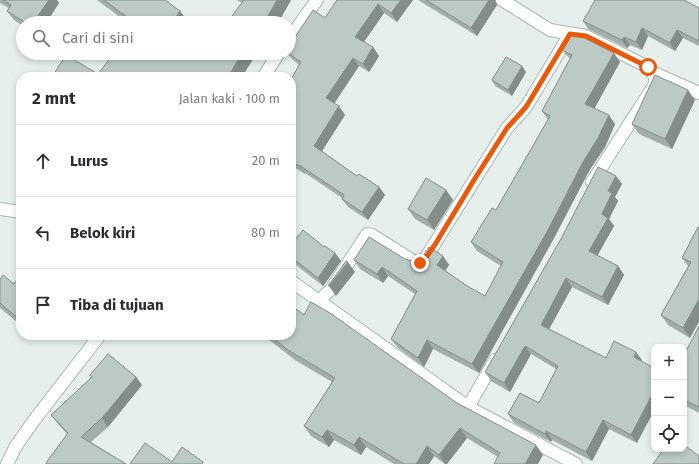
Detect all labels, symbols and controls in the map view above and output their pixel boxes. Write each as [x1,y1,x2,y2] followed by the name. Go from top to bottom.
[16,16,296,60] search box
[30,27,52,49] icon: search
[62,29,134,47] text: Cari di sini
[639,58,657,76] route start
[32,88,76,109] text: 2 mnt
[179,91,280,106] text: Jalan kaki · 100 m
[32,150,54,172] icon: ahead
[70,152,108,170] text: Lurus
[252,153,280,168] text: 20 m
[32,222,54,244] icon: left
[70,224,135,242] text: Belok kiri
[251,225,280,240] text: 80 m
[411,254,429,272] route end
[32,294,54,316] icon: arrive
[70,296,164,314] text: Tiba di tujuan
[651,344,687,452] map controls
[651,344,687,380] button: +
[651,380,687,416] button: −
[651,416,687,452] button: locate

